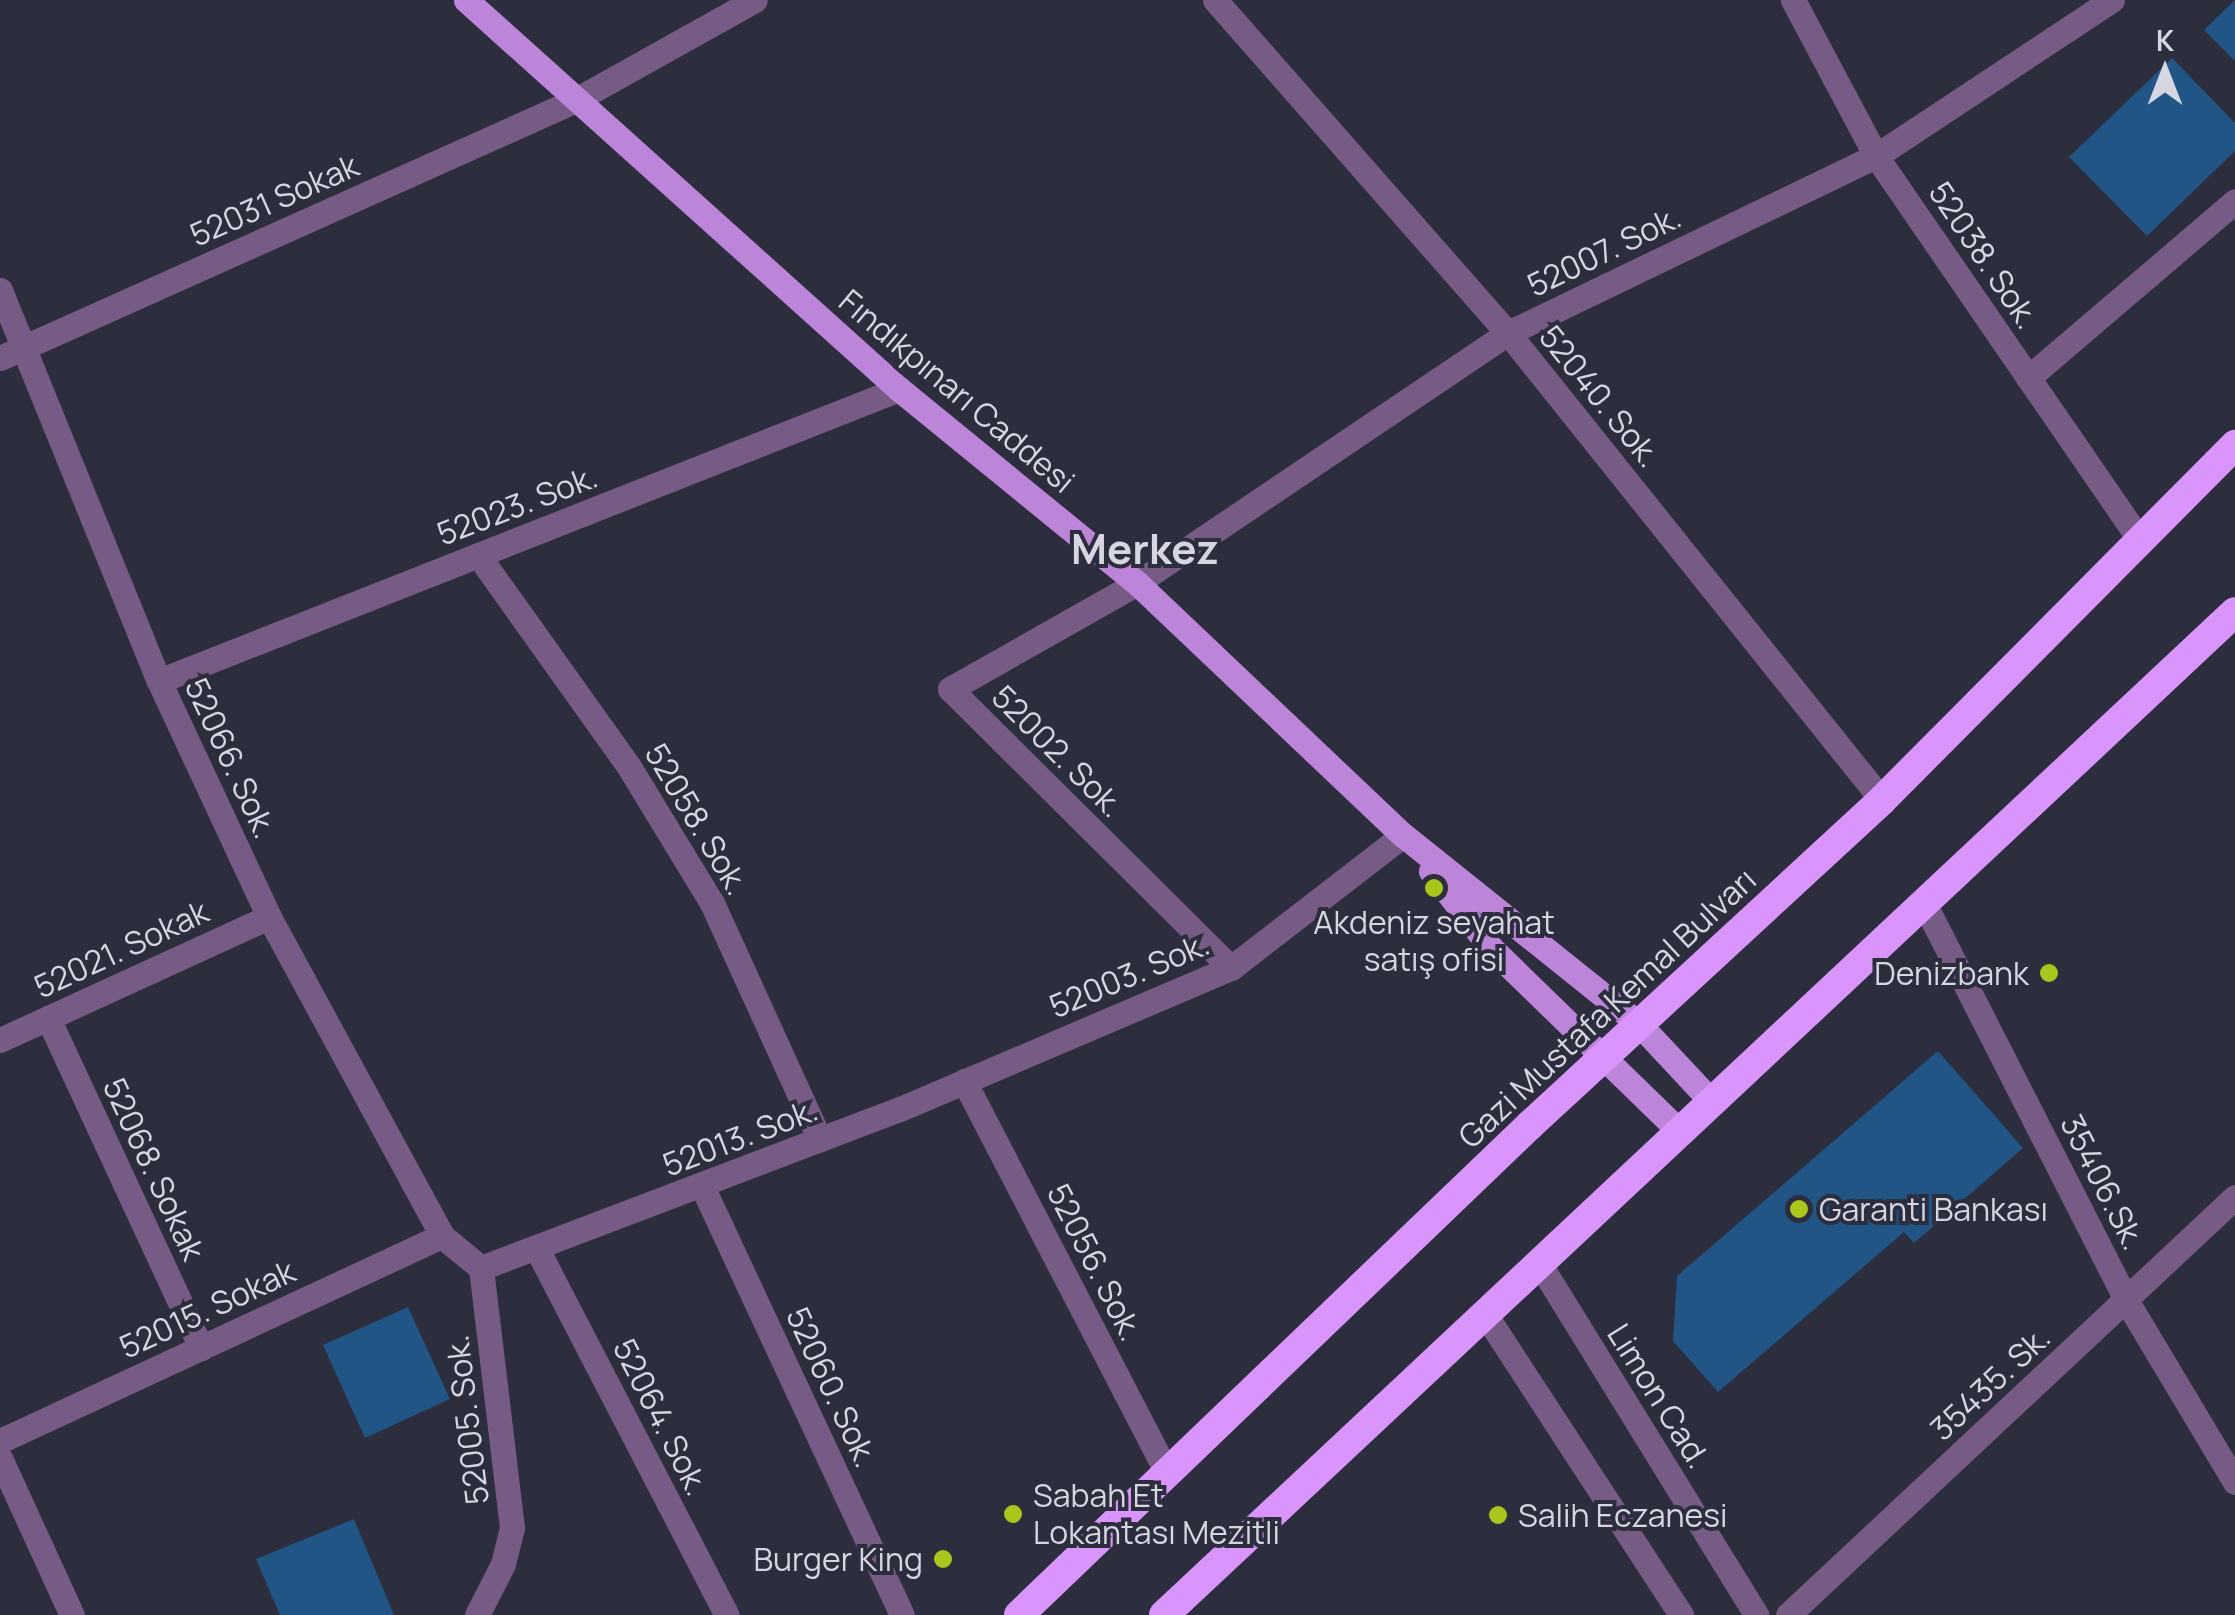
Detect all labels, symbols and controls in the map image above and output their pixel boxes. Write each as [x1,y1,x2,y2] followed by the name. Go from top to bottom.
[2115,20,2215,120] north arrow
[2156,21,2174,59] text: K
[184,146,364,254] street label: 52031 Sokak
[1921,174,2047,336] street label: 52038. Sok.
[1521,197,1687,305] street label: 52007. Sok.
[832,281,1082,501] street label: Fındıkpınarı Caddesi
[1531,318,1669,474] street label: 52040. Sok.
[432,457,602,553] street label: 52023. Sok.
[1071,523,1219,573] district label: Merkez
[177,672,285,844] street label: 52066. Sok.
[984,677,1132,825] street label: 52002. Sok.
[637,736,757,902] street label: 52058. Sok.
[1450,860,1764,1156] street label: Gazi Mustafa Kemal Bulvarı
[1423,877,1445,899] marker: Akdeniz seyahat satış ofisi
[28,892,214,1006] street label: 52021. Sokak
[1313,904,1555,979] place label: Akdeniz seyahat satış ofisi
[1043,924,1215,1026] street label: 52003. Sok.
[1874,954,2029,992] place label: Denizbank
[2038,962,2060,984] marker: Denizbank
[95,1072,213,1266] street label: 52068. Sokak
[657,1090,823,1184] street label: 52013. Sok.
[2053,1108,2153,1256] street label: 35406.Sk.
[1039,1177,1151,1347] street label: 52056. Sok.
[1819,1190,2048,1228] place label: Garanti Bankası
[1788,1198,1810,1220] marker: Garanti Bankası
[113,1252,301,1366] street label: 52015. Sokak
[778,1301,886,1473] street label: 52060. Sok.
[1600,1317,1718,1475] street label: Limon Cad.
[1922,1318,2058,1448] street label: 35435. Sk.
[605,1332,717,1502] street label: 52064. Sok.
[438,1333,496,1507] street label: 52005. Sok.
[1033,1477,1280,1552] place label: Sabah Et Lokantası Mezitli
[1518,1496,1727,1534] place label: Salih Eczanesi
[1002,1503,1024,1525] marker: Sabah Et Lokantası Mezitli
[1487,1504,1509,1526] marker: Salih Eczanesi
[753,1540,923,1578] place label: Burger King
[932,1548,954,1570] marker: Burger King

